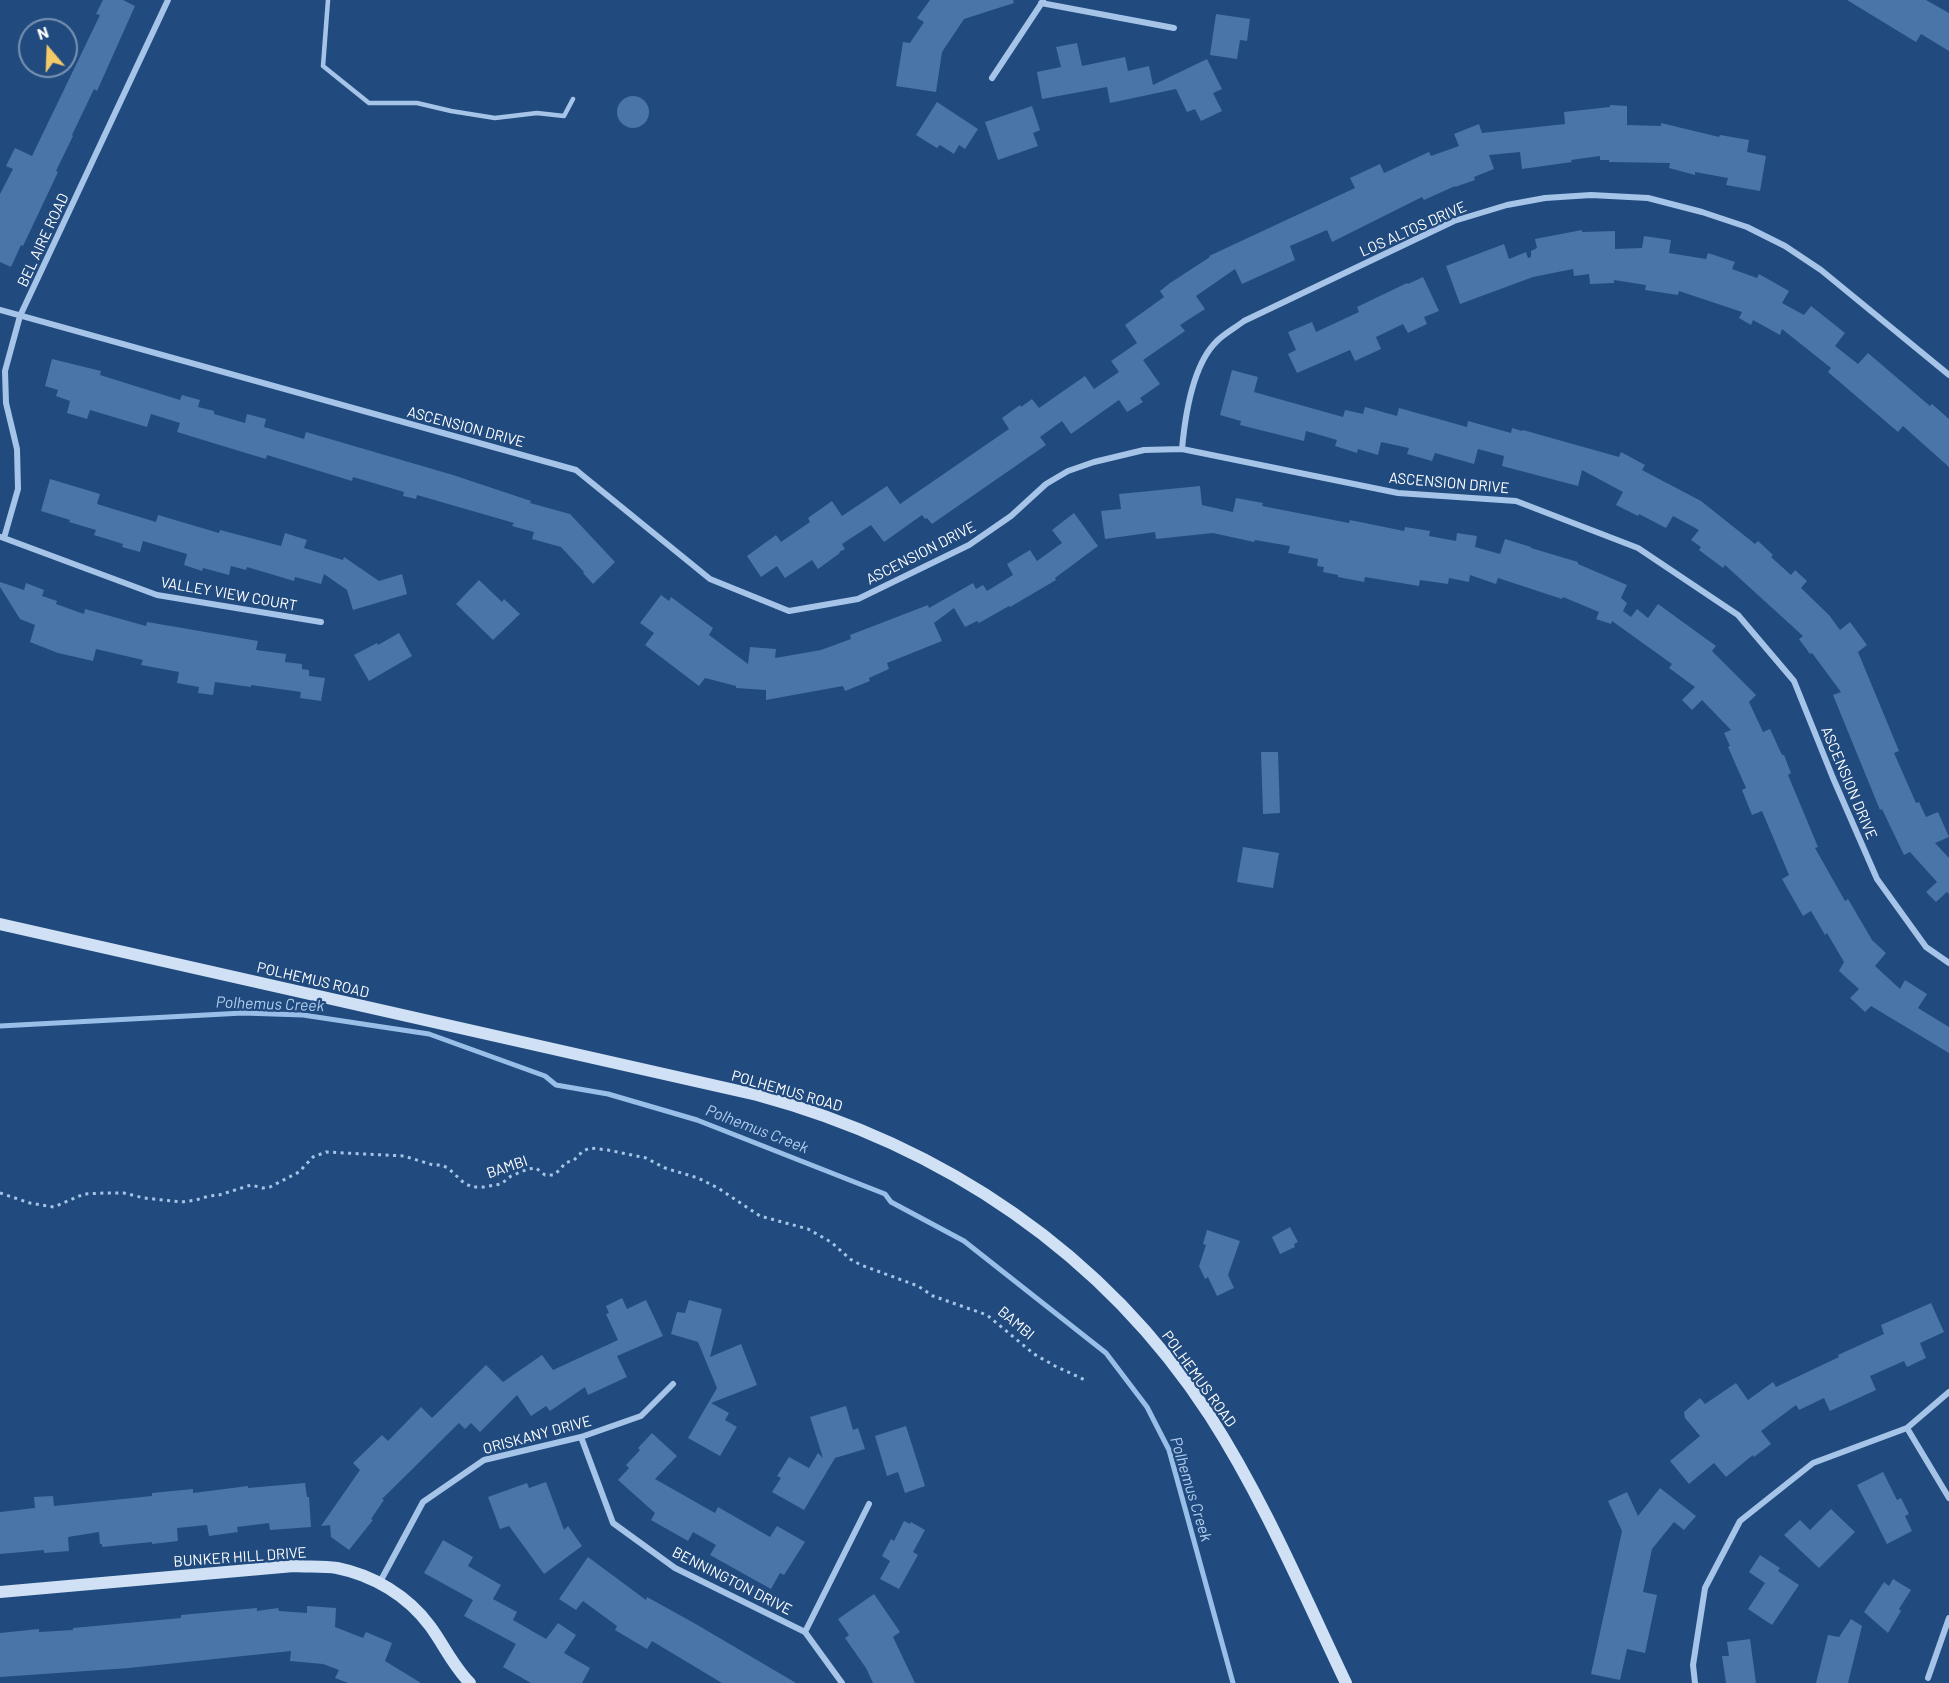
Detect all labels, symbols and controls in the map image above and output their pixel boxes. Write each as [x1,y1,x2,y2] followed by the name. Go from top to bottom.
[18,18,78,78] north arrow
[34,22,51,43] text: N
[13,190,73,290] street label: BEL AIRE ROAD
[1357,197,1469,261] street label: LOS ALTOS DRIVE
[405,403,527,451] street label: ASCENSION DRIVE
[1388,469,1510,497] street label: ASCENSION DRIVE
[863,518,979,588] street label: ASCENSION DRIVE
[159,573,299,615] street label: VALLEY VIEW COURT
[1817,724,1881,842] street label: ASCENSION DRIVE
[255,958,371,1002] street label: POLHEMUS ROAD
[215,993,325,1015] water label: Polhemus Creek
[729,1067,845,1115] street label: POLHEMUS ROAD
[703,1101,811,1157] water label: Polhemus Creek
[484,1152,530,1182] street label: BAMBI
[994,1303,1038,1343] street label: BAMBI
[1158,1327,1240,1431] street label: POLHEMUS ROAD
[481,1412,593,1458] street label: ORISKANY DRIVE
[1166,1434,1216,1544] water label: Polhemus Creek
[173,1543,307,1571] street label: BUNKER HILL DRIVE
[669,1543,795,1619] street label: BENNINGTON DRIVE

